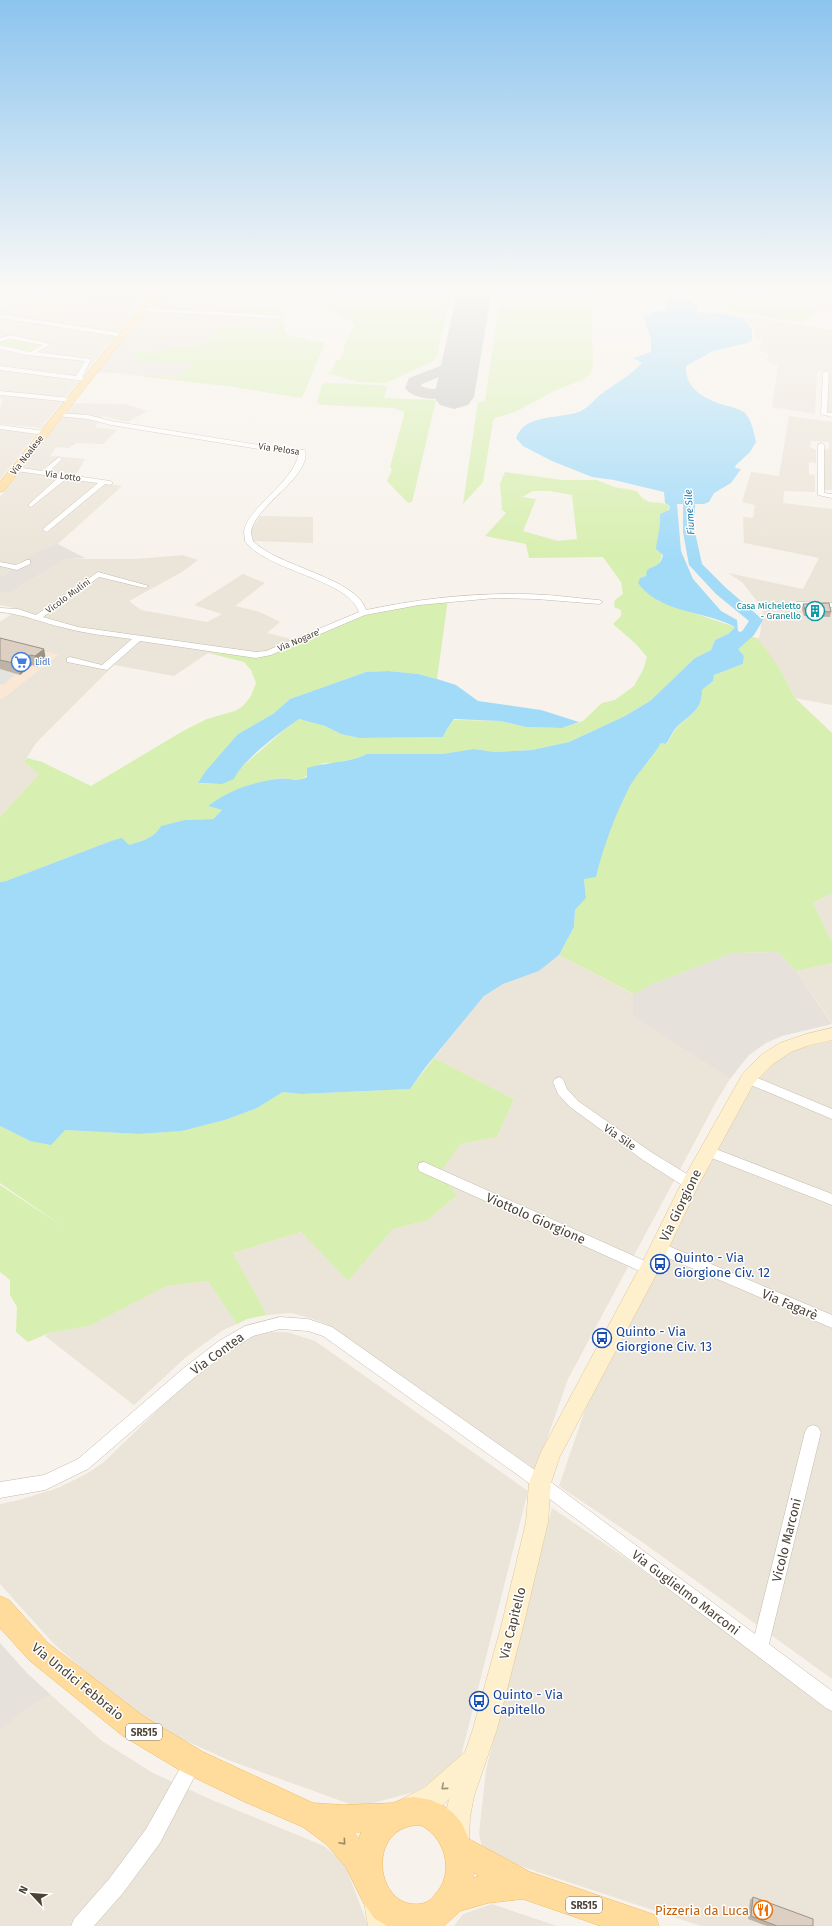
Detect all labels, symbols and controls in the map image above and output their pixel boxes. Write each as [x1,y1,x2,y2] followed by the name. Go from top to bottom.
[8,433,46,477] street label: Via Noalese
[258,441,300,457] street label: Via Pelosa
[44,469,82,483] street label: Via Lotto
[682,489,698,535] water label: Fiume Sile
[44,577,92,615] street label: Vicolo Mulini
[804,600,826,622] building icon: Casa Micheletto - Granello
[737,601,801,621] place label: Casa Micheletto - Granello
[276,626,322,654] street label: Via Nogare'
[10,651,32,673] supermarket icon: Lidl
[35,657,50,667] place label: Lidl
[601,1122,638,1153] street label: Via Sile
[657,1167,704,1244] street label: Via Giorgione
[484,1190,588,1247] street label: Viottolo Giorgione
[674,1250,770,1280] place label: Quinto - Via Giorgione Civ. 12
[649,1253,671,1275] bus stop icon: Quinto - Via Giorgione Civ. 12
[760,1286,820,1323] street label: Via Fagarè
[616,1324,712,1354] place label: Quinto - Via Giorgione Civ. 13
[591,1327,613,1349] bus stop icon: Quinto - Via Giorgione Civ. 13
[188,1329,247,1378] street label: Via Contea
[769,1497,804,1584] street label: Vicolo Marconi
[629,1547,743,1638] street label: Via Guglielmo Marconi
[496,1586,529,1661] street label: Via Capitello
[29,1640,127,1723] street label: Via Undici Febbraio
[493,1687,563,1717] place label: Quinto - Via Capitello
[468,1690,490,1712] bus stop icon: Quinto - Via Capitello
[126,1724,162,1740] road number: SR515
[441,1782,449,1789] one-way arrow
[339,1837,346,1845] one-way arrow
[12,1874,52,1914] north arrow
[16,1884,31,1896] text: N
[566,1897,602,1913] road number: SR515
[752,1899,774,1921] restaurant icon: Pizzeria da Luca
[655,1903,749,1918] place label: Pizzeria da Luca

